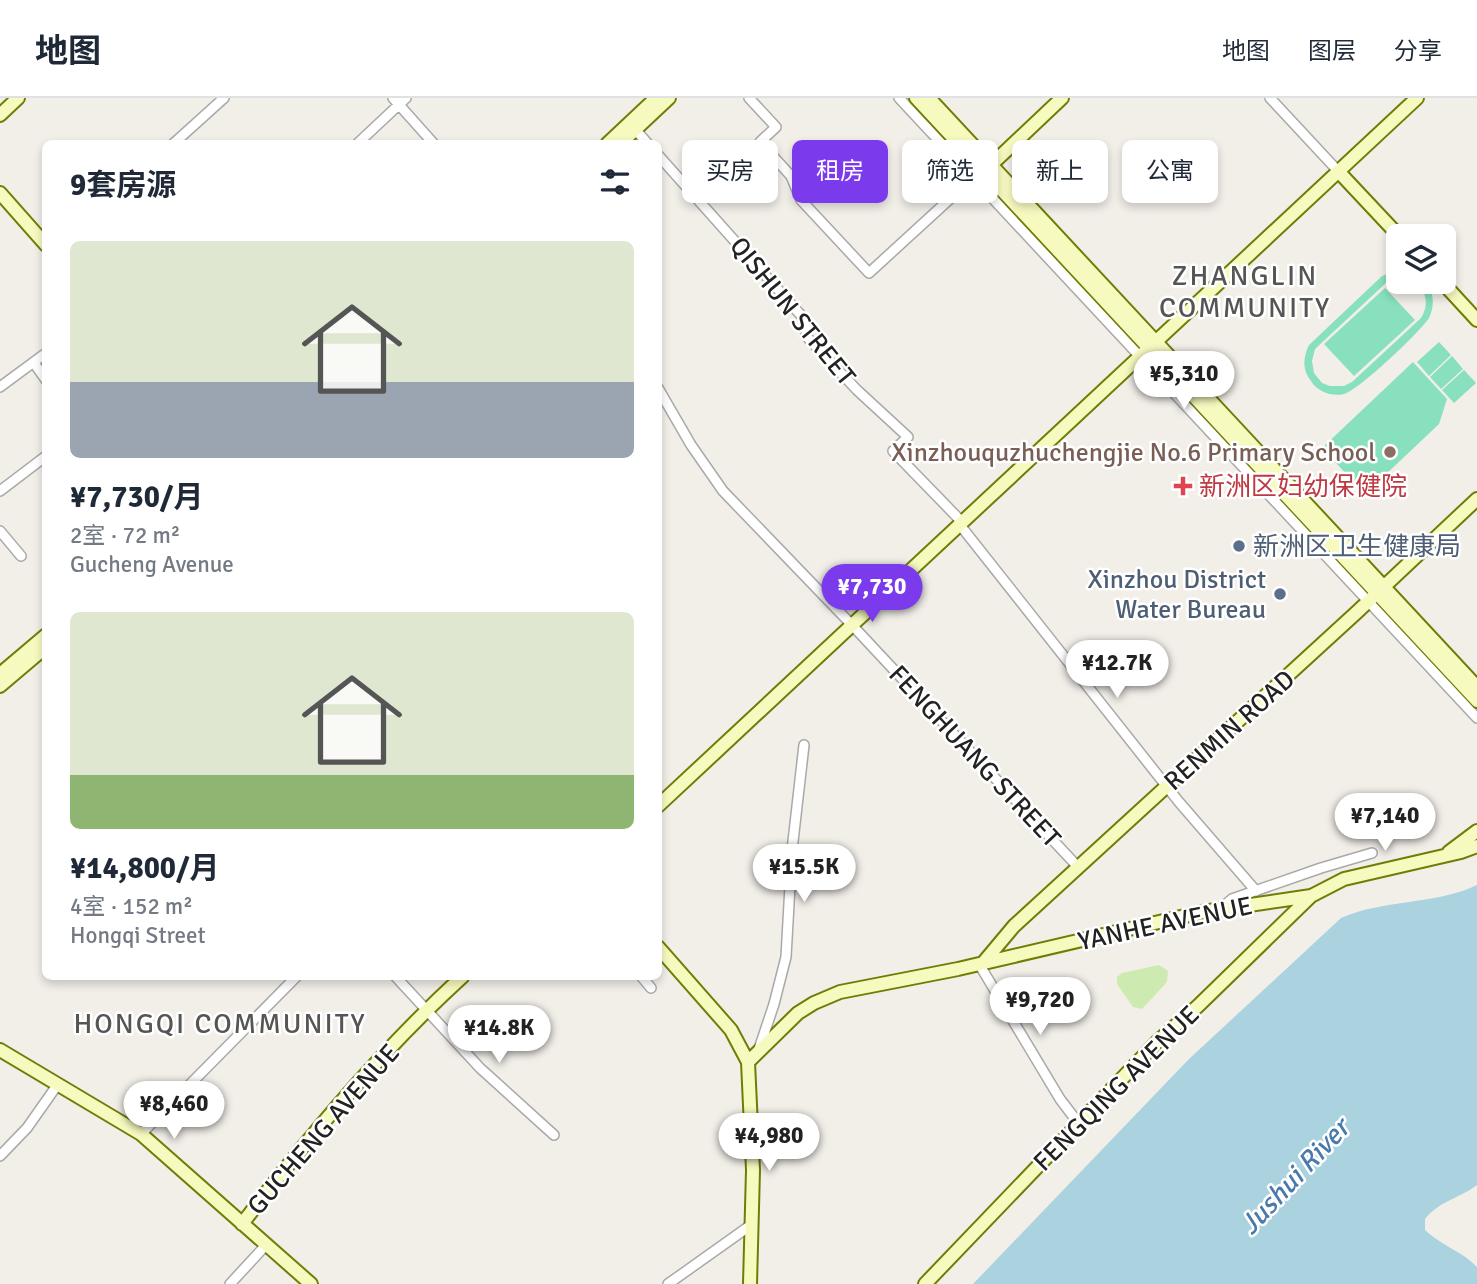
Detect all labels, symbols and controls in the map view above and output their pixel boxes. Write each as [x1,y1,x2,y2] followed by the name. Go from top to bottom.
[35,31,101,72] text: 地图
[1222,36,1270,66] text: 地图
[1308,36,1356,66] text: 图层
[1394,36,1442,66] text: 分享
[682,140,778,203] chip: 买房
[792,140,888,203] chip: 租房
[902,140,998,203] chip: 筛选
[1012,140,1108,203] chip: 新上
[1122,140,1218,203] chip: 公寓
[596,163,634,201] icon: filters
[70,167,176,204] text: 9套房源
[1386,224,1456,294] map controls
[1386,224,1456,294] button: layers
[723,231,862,392] street label: QISHUN STREET
[1159,259,1331,325] district label: ZHANGLIN COMMUNITY
[289,286,415,412] icon: home
[1127,352,1241,411] pin: ¥5,310
[1150,359,1218,388] text: ¥5,310
[891,437,1376,469] place label: Xinzhouquzhuchengjie No.6 Primary School
[1382,444,1398,460] marker: Xinzhouquzhuchengjie No.6 Primary School
[1199,471,1407,503] place label: 新洲区妇幼保健院
[1173,476,1193,496] marker: 新洲区妇幼保健院
[70,479,203,516] text: ¥7,730/月
[70,521,180,550] text: 2室 · 72 m²
[1253,531,1461,563] place label: 新洲区卫生健康局
[1231,538,1247,554] marker: 新洲区卫生健康局
[70,550,234,579] text: Gucheng Avenue
[815,564,929,624] pin: ¥7,730
[1087,564,1266,626] place label: Xinzhou District Water Bureau
[838,572,906,601] text: ¥7,730
[1272,586,1288,602] marker: Xinzhou District Water Bureau
[1060,640,1174,700] pin: ¥12.7K
[1082,648,1152,677] text: ¥12.7K
[289,657,415,783] icon: home
[882,659,1067,855] street label: FENGHUANG STREET
[1158,664,1302,798] street label: RENMIN ROAD
[1328,794,1442,853] pin: ¥7,140
[1351,801,1419,830] text: ¥7,140
[747,844,861,904] pin: ¥15.5K
[70,850,220,887] text: ¥14,800/月
[769,852,839,881] text: ¥15.5K
[1075,890,1255,958] street label: YANHE AVENUE
[70,892,193,921] text: 4室 · 152 m²
[70,921,206,950] text: Hongqi Street
[983,978,1097,1037] pin: ¥9,720
[1006,985,1074,1014] text: ¥9,720
[1027,999,1206,1178] street label: FENGQING AVENUE
[442,1006,556,1065] pin: ¥14.8K
[73,1007,367,1041] district label: HONGQI COMMUNITY
[464,1013,534,1042] text: ¥14.8K
[241,1038,407,1222] street label: GUCHENG AVENUE
[117,1082,231,1141] pin: ¥8,460
[140,1089,208,1118] text: ¥8,460
[1233,1109,1359,1241] water label: Jushui River
[712,1114,826,1173] pin: ¥4,980
[735,1121,803,1150] text: ¥4,980

